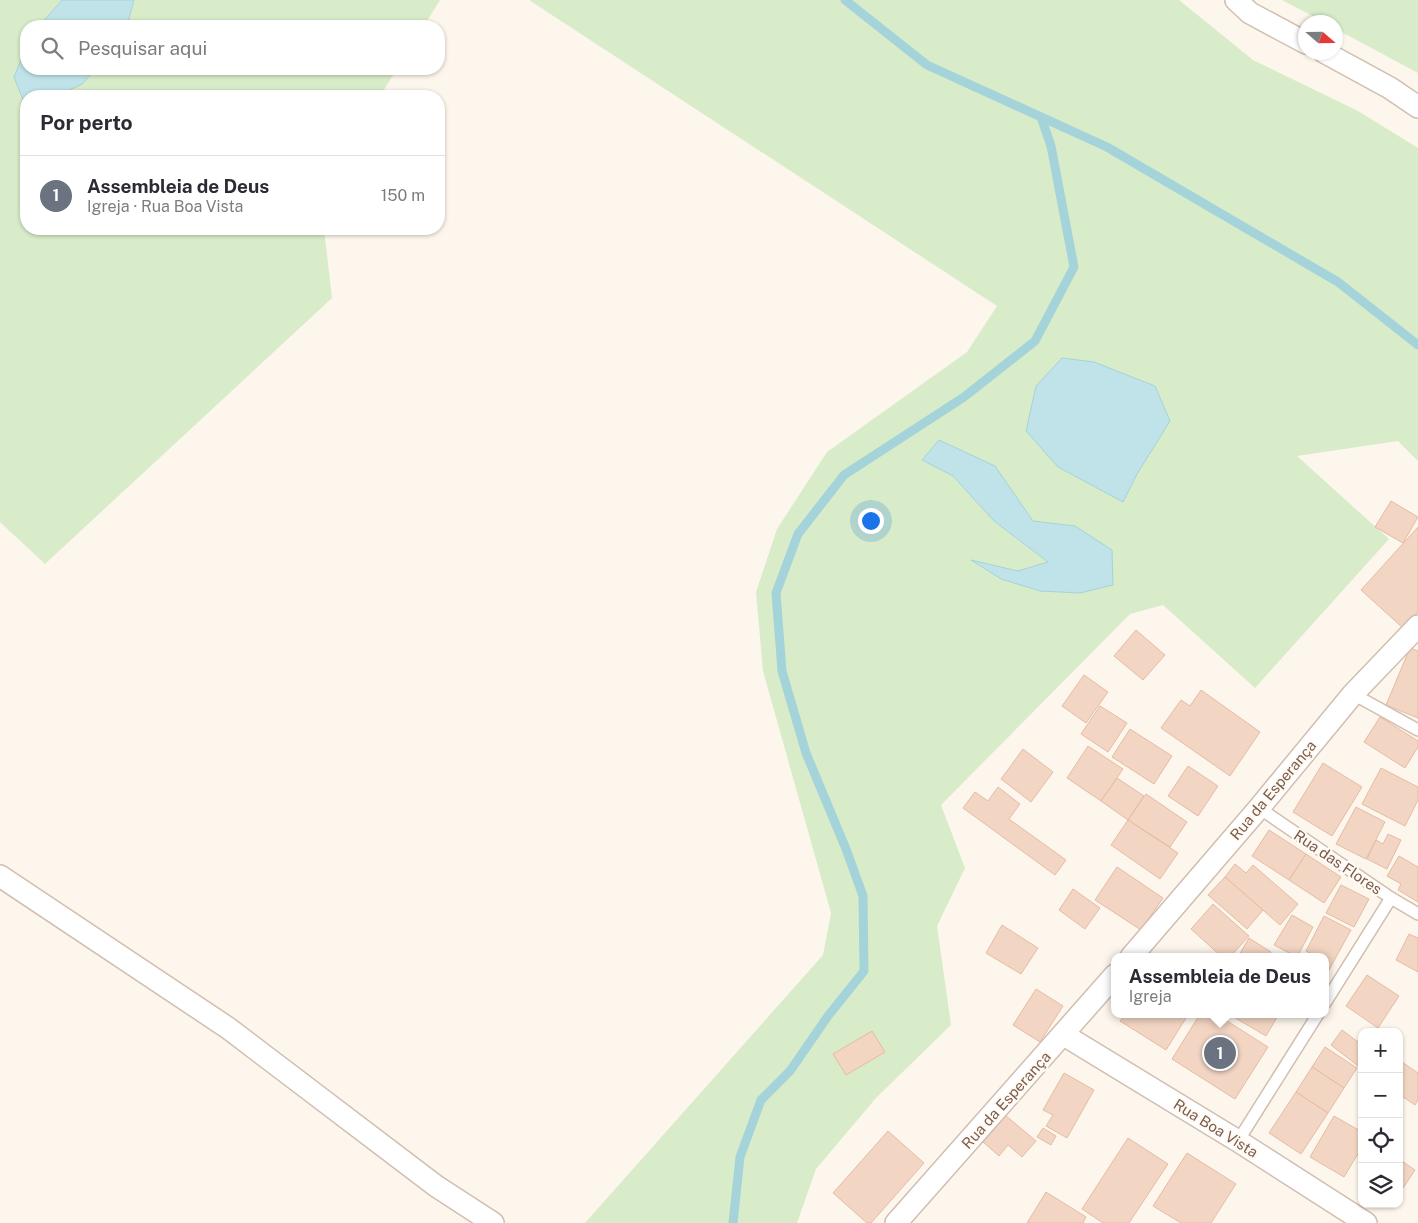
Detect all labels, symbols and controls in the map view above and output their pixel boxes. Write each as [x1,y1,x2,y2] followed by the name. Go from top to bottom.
[1298,15,1343,60] north arrow
[20,20,445,75] search box
[38,34,66,62] icon: search
[78,37,207,59] text: Pesquisar aqui
[40,110,133,135] text: Por perto
[87,175,269,197] text: Assembleia de Deus
[53,186,59,205] text: 1
[381,186,425,205] text: 150 m
[87,197,243,216] text: Igreja · Rua Boa Vista
[858,508,884,534] your location
[1226,737,1320,843] street label: Rua da Esperança
[1291,826,1385,898] street label: Rua das Flores
[1111,953,1329,1018] popup
[1129,965,1311,987] text: Assembleia de Deus
[1129,987,1171,1006] text: Igreja
[1358,1028,1403,1208] map controls
[1358,1028,1403,1073] button: +
[1204,1034,1236,1072] pin: 1
[958,1048,1054,1152] street label: Rua da Esperança
[1358,1073,1403,1118] button: −
[1171,1095,1261,1161] street label: Rua Boa Vista
[1358,1118,1403,1163] button: locate
[1358,1163,1403,1208] button: layers

